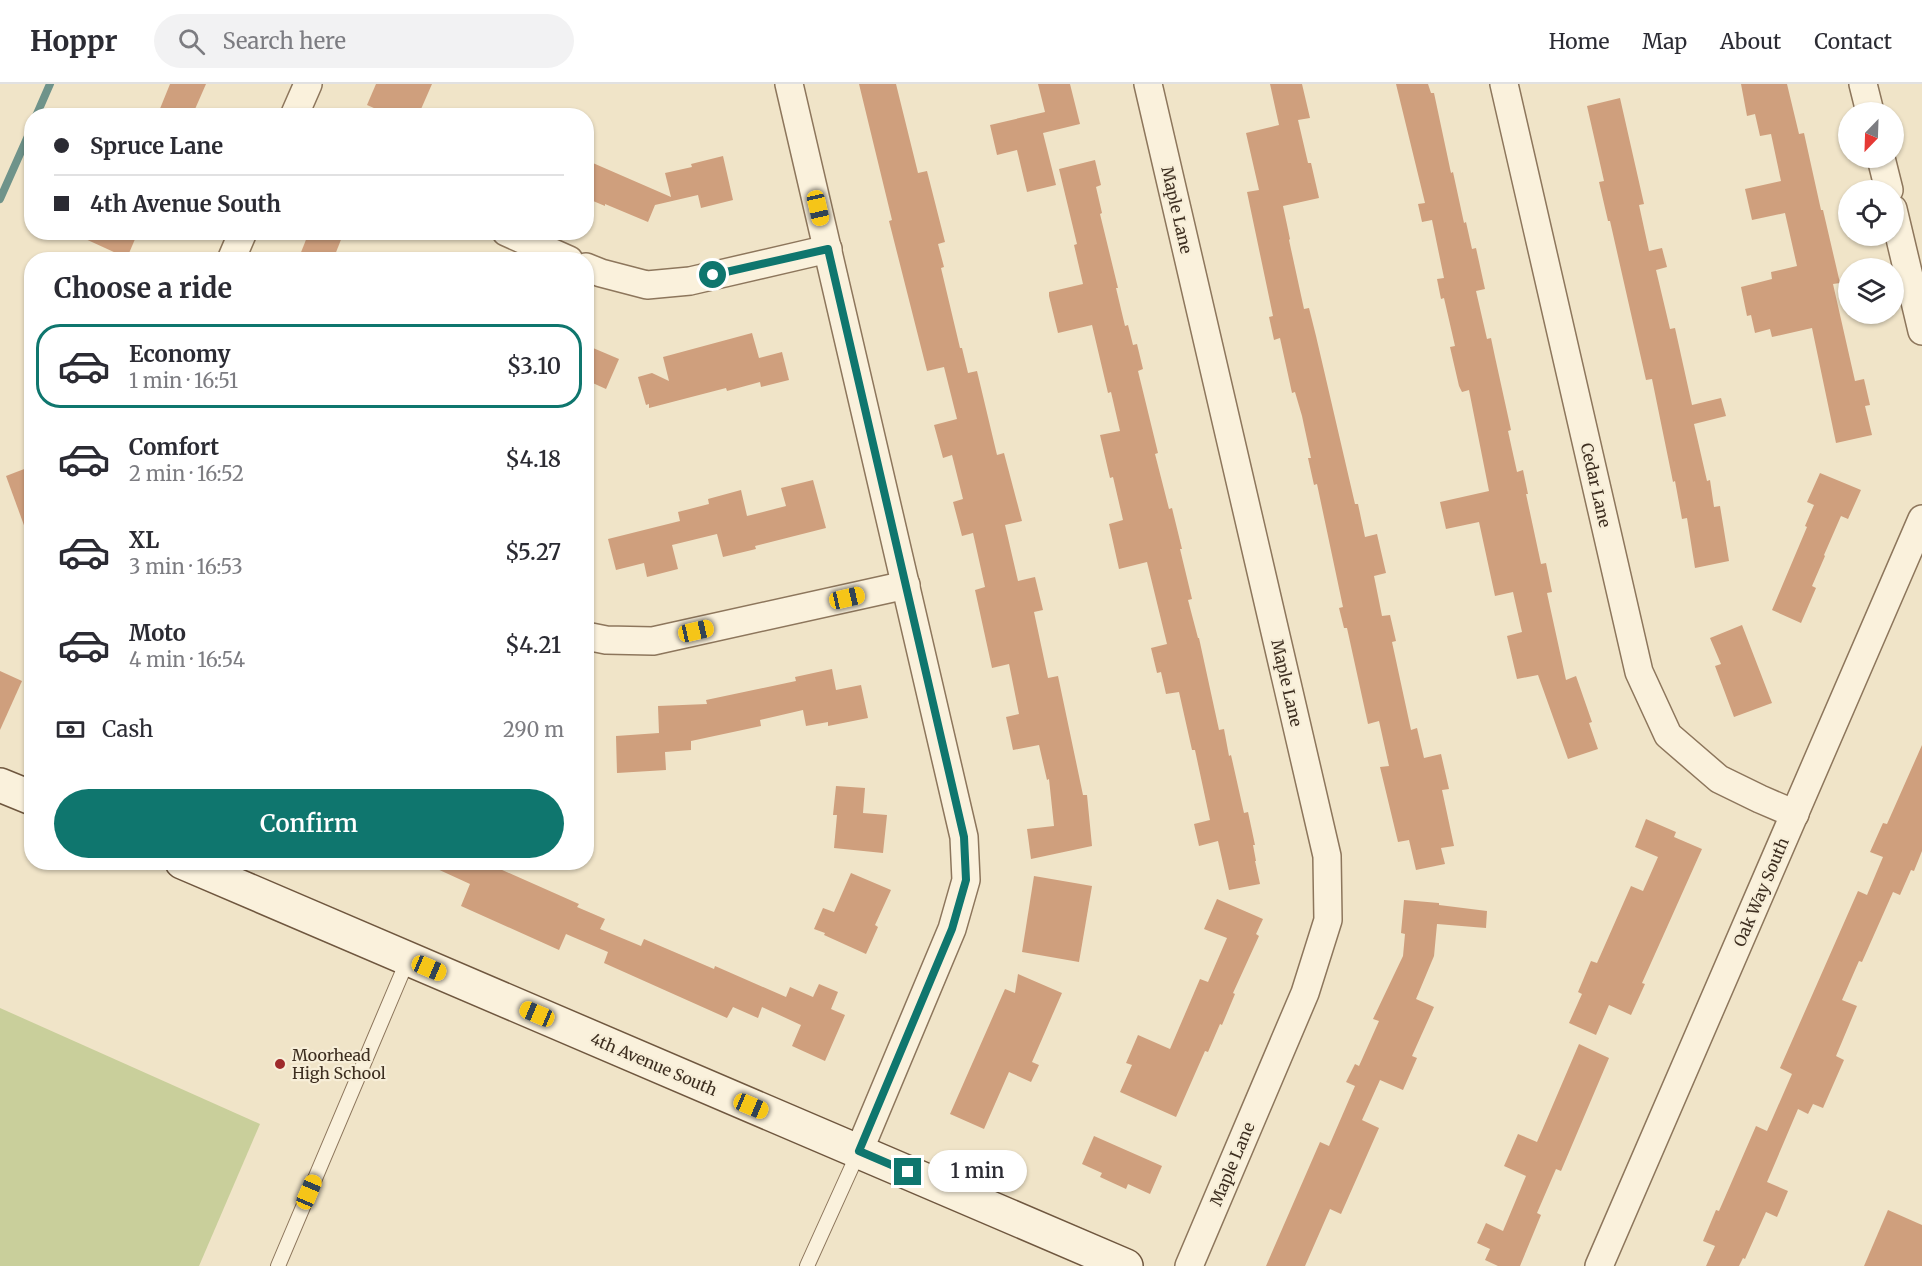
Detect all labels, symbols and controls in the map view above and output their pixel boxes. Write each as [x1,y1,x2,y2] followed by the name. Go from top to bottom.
[154,14,574,68] search box
[30,23,118,59] text: Hoppr
[175,25,208,58] icon: search
[223,27,346,55] text: Search here
[1549,28,1609,55] text: Home
[1642,28,1687,55] text: Map
[1720,28,1781,55] text: About
[1814,28,1892,55] text: Contact
[1838,102,1904,168] north arrow
[1838,102,1904,324] map controls
[90,132,223,160] text: Spruce Lane
[1157,164,1197,256] street label: Maple Lane
[1838,180,1904,246] button: locate
[805,188,831,228] car
[90,190,281,218] text: 4th Avenue South
[1838,258,1904,324] button: layers
[699,261,726,288] route start
[54,271,232,305] text: Choose a ride
[57,339,111,393] icon: car
[129,340,230,368] text: Economy
[507,352,561,380] text: $3.10
[129,368,238,393] text: 1 min · 16:51
[57,432,111,486] icon: car
[129,433,219,461] text: Comfort
[1577,441,1615,529] street label: Cedar Lane
[505,445,561,473] text: $4.18
[129,461,244,486] text: 2 min · 16:52
[57,525,111,579] icon: car
[129,526,159,554] text: XL
[505,538,561,566] text: $5.27
[129,554,243,579] text: 3 min · 16:53
[827,585,867,611] car
[57,618,111,672] icon: car
[676,618,716,644] car
[129,619,186,647] text: Moto
[505,631,561,659] text: $4.21
[1267,637,1307,729] street label: Maple Lane
[129,647,245,672] text: 4 min · 16:54
[54,713,87,746] icon: cash
[102,715,153,743] text: Cash
[503,717,564,742] text: 290 m
[54,789,564,858] button: Confirm
[1729,834,1793,949] street label: Oak Way South
[409,953,449,983] car
[517,999,557,1029] car
[588,1028,721,1100] street label: 4th Avenue South
[292,1045,386,1083] place label: Moorhead High School
[273,1057,287,1071] marker: Moorhead High School
[731,1091,771,1121] car
[1205,1119,1259,1209] street label: Maple Lane
[929,1151,1028,1193] callout: 1 min
[894,1158,921,1185] route end
[951,1158,1004,1183] text: 1 min
[294,1172,324,1212] car

